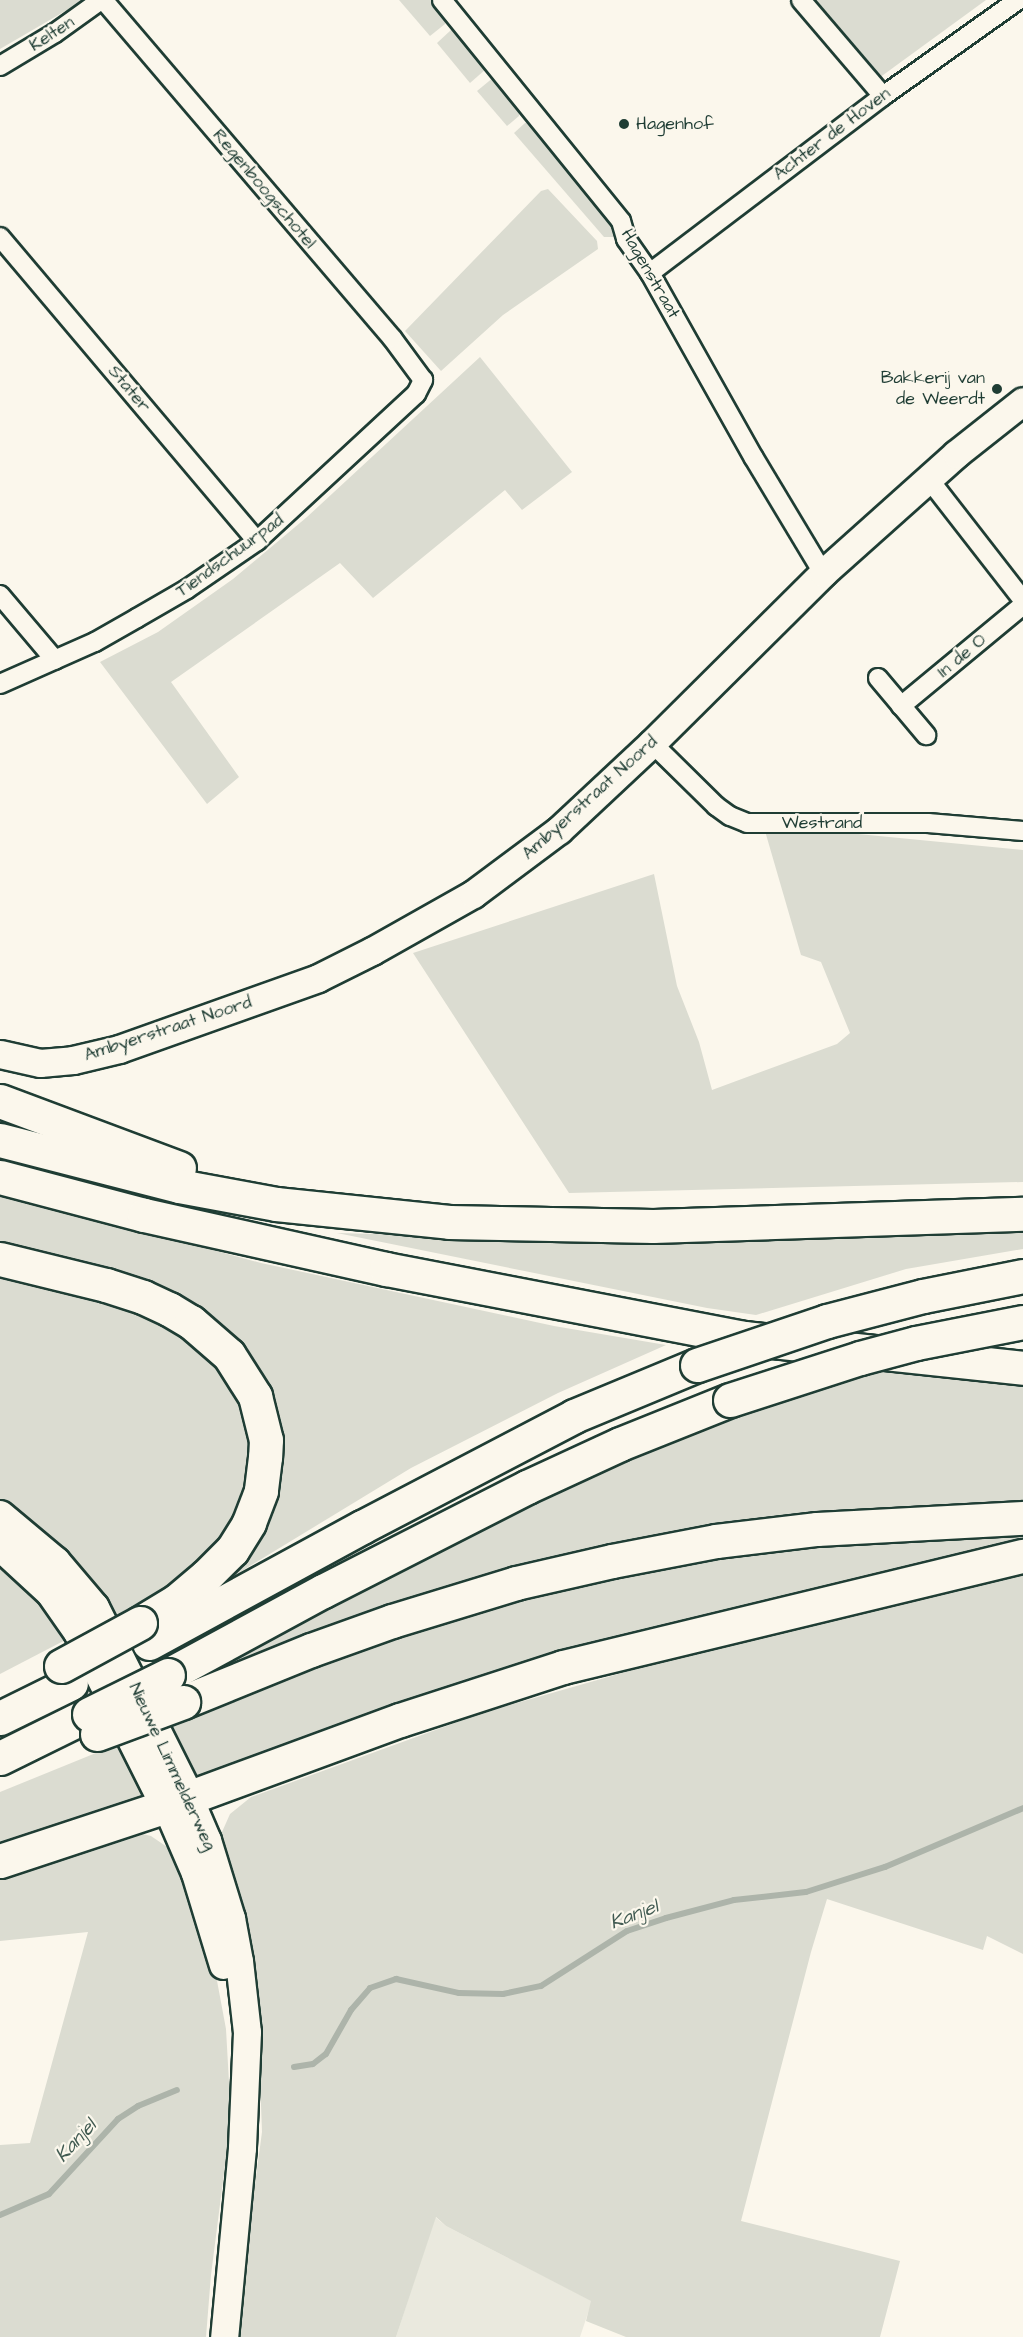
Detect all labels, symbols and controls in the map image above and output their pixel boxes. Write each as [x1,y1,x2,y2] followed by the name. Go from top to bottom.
[25,11,79,57] street label: Kelten
[769,83,895,185] street label: Achter de Hoven
[636,113,714,135] place label: Hagenhof
[617,117,631,131] marker: Hagenhof
[208,125,320,253] street label: Regenboogschotel
[616,225,684,323] street label: Hagenstraat
[103,361,155,417] street label: Stater
[881,368,985,410] place label: Bakkerij van de Weerdt
[990,382,1004,396] marker: Bakkerij van de Weerdt
[172,510,288,602] street label: Tiendschuurpad
[933,629,991,683] street label: In de O
[518,731,662,865] street label: Ambyerstraat Noord
[782,812,862,834] street label: Westrand
[81,992,255,1066] street label: Ambyerstraat Noord
[124,1680,220,1854] street label: Nieuwe Limmelderweg
[606,1895,662,1935] water label: Kanjel
[50,2115,102,2167] water label: Kanjel

